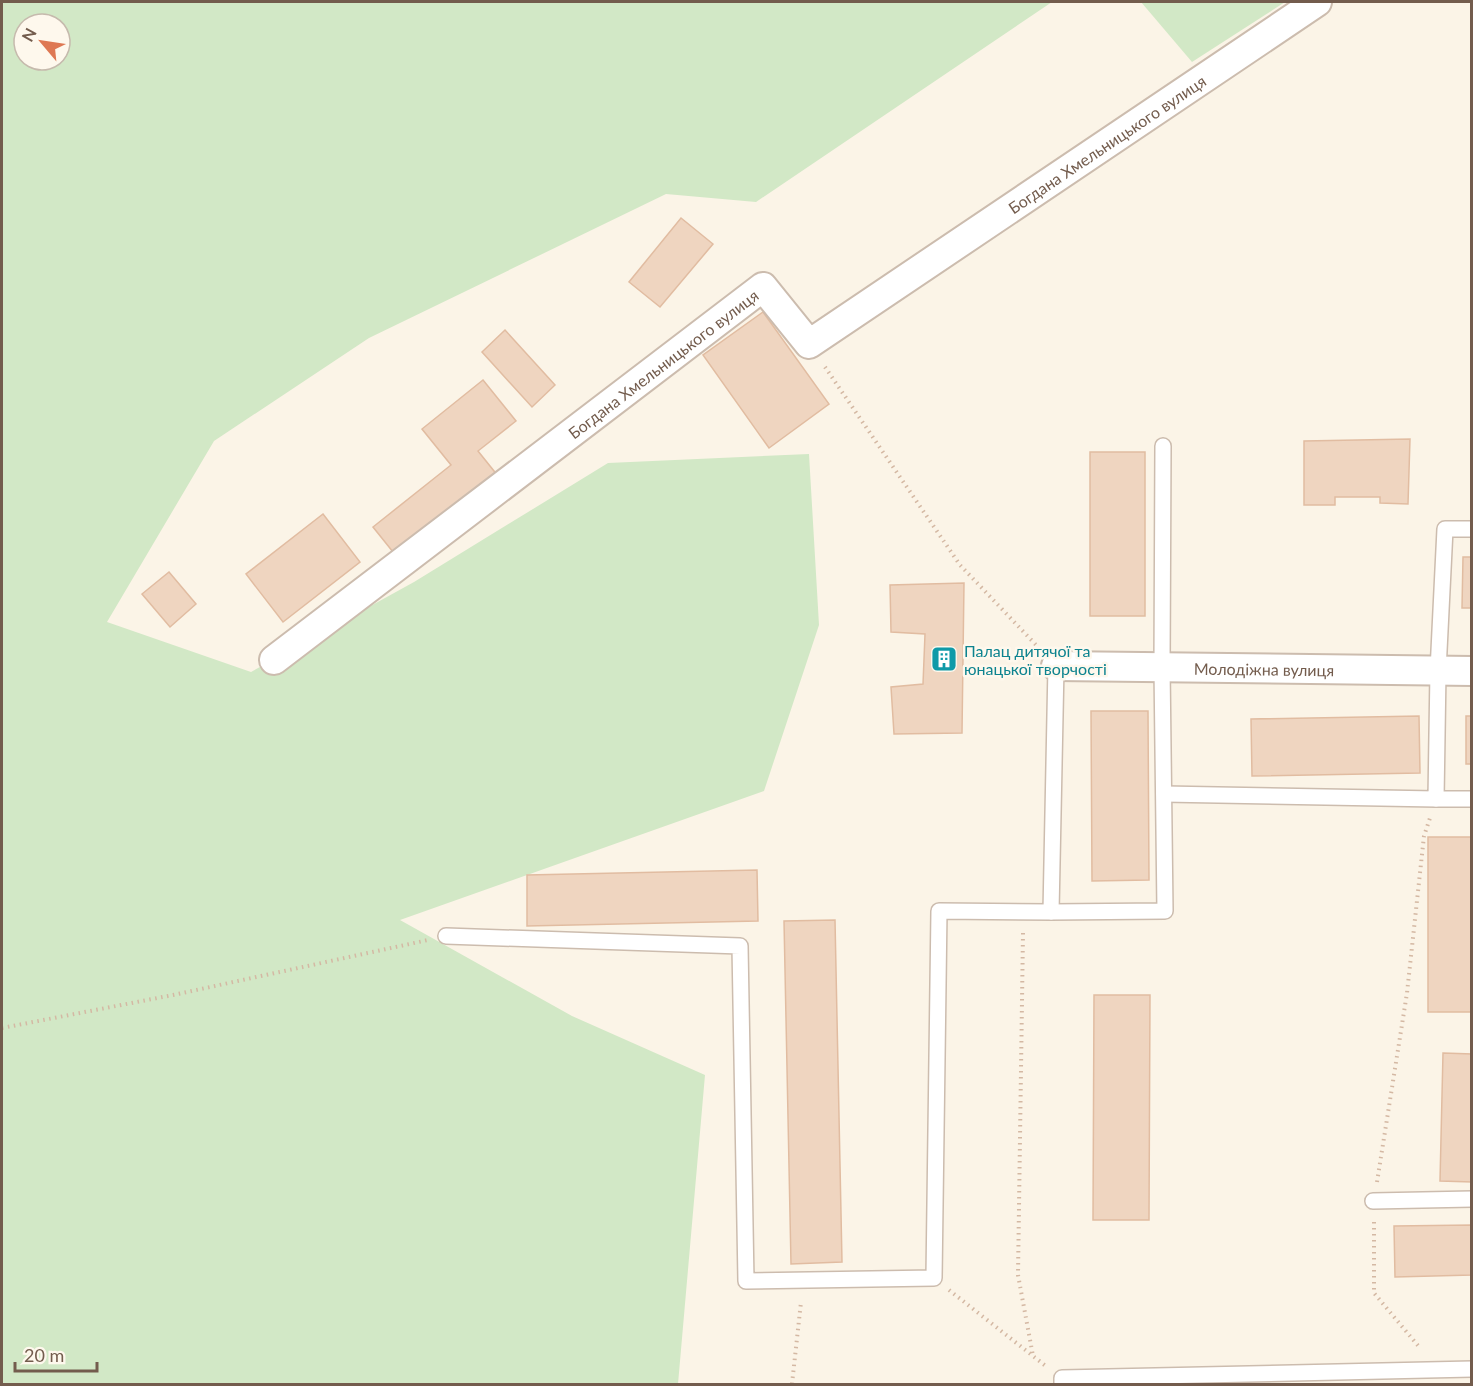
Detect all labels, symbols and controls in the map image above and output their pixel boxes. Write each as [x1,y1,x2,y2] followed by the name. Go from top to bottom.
[12,12,72,72] north arrow
[17,24,40,44] text: N
[1004,70,1209,217] street label: Богдана Хмельницького вулиця
[564,285,762,442] street label: Богдана Хмельницького вулиця
[964,641,1107,678] place label: Палац дитячої та юнацької творчості
[929,644,959,674] building icon: Палац дитячої та юнацької творчості
[1194,658,1334,679] street label: Молодіжна вулиця
[15,1335,98,1373] scale bar
[24,1344,64,1366] text: 20 m

